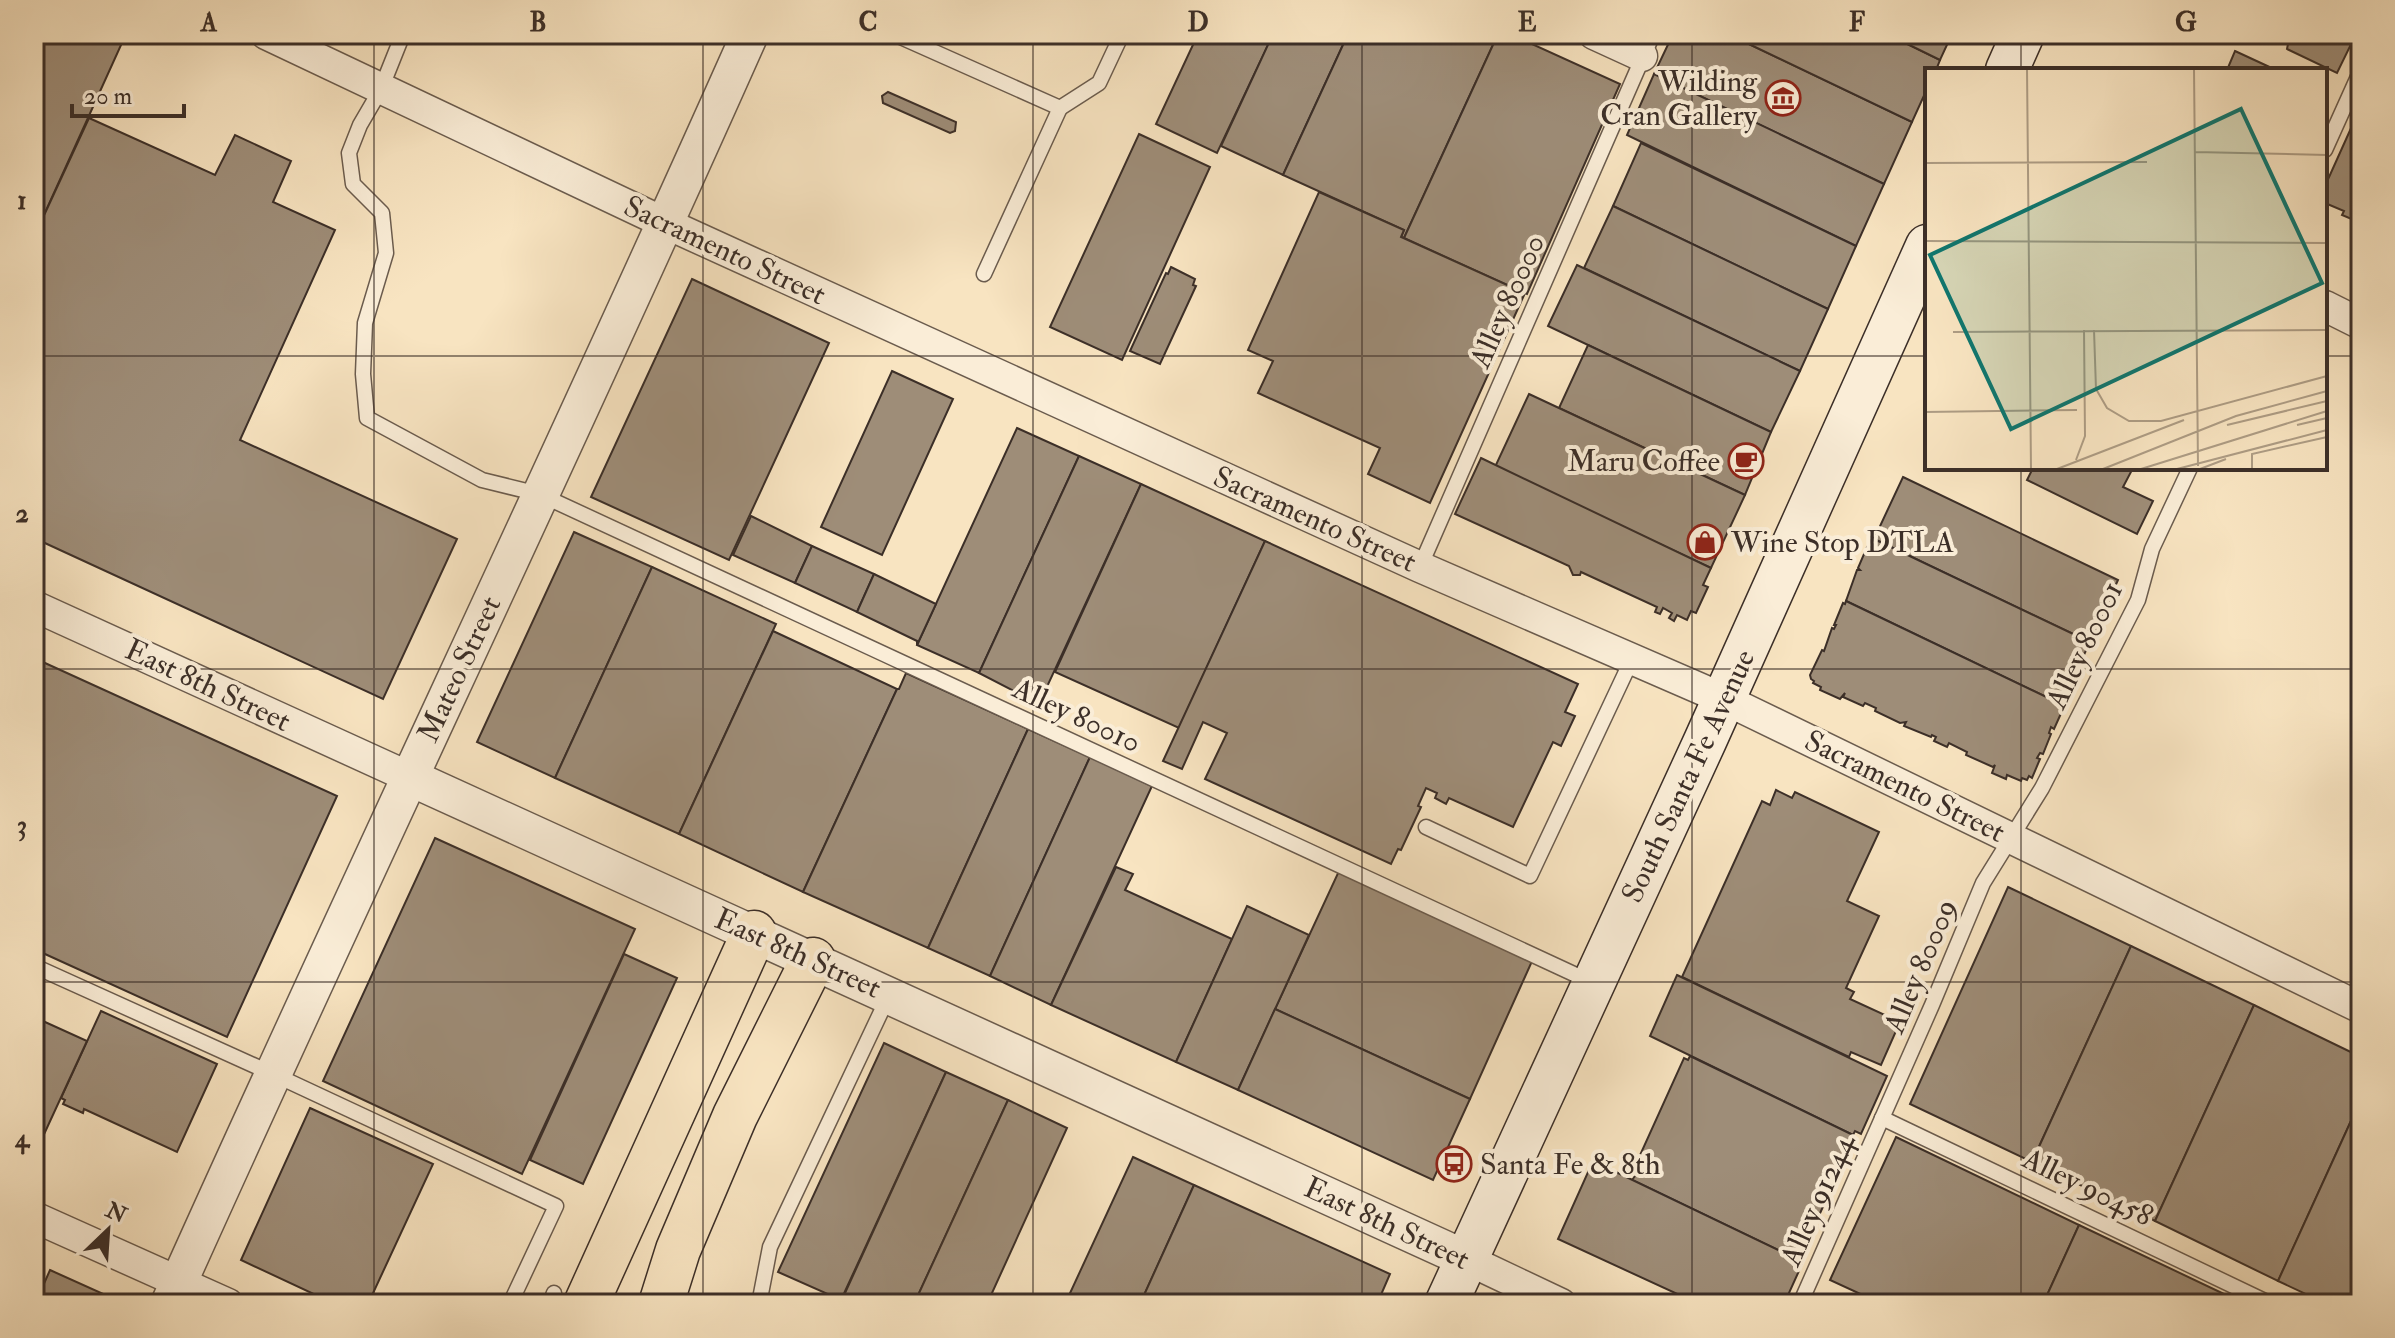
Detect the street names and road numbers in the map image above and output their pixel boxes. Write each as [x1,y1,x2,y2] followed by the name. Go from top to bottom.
[618,188,832,313] street label: Sacramento Street
[1461,229,1553,374] street label: Alley 80000
[1208,458,1422,581] street label: Sacramento Street
[2037,575,2131,716] street label: Alley 80001
[410,590,509,748] street label: Mateo Street
[119,631,297,740] street label: East 8th Street
[1614,644,1763,909] street label: South Santa Fe Avenue
[1006,669,1147,761] street label: Alley 80010
[1799,722,2011,851] street label: Sacramento Street
[1875,894,1965,1040] street label: Alley 80009
[709,900,887,1007] street label: East 8th Street
[1772,1127,1864,1273] street label: Alley 91244
[2016,1140,2159,1235] street label: Alley 90458
[1298,1169,1476,1278] street label: East 8th Street

